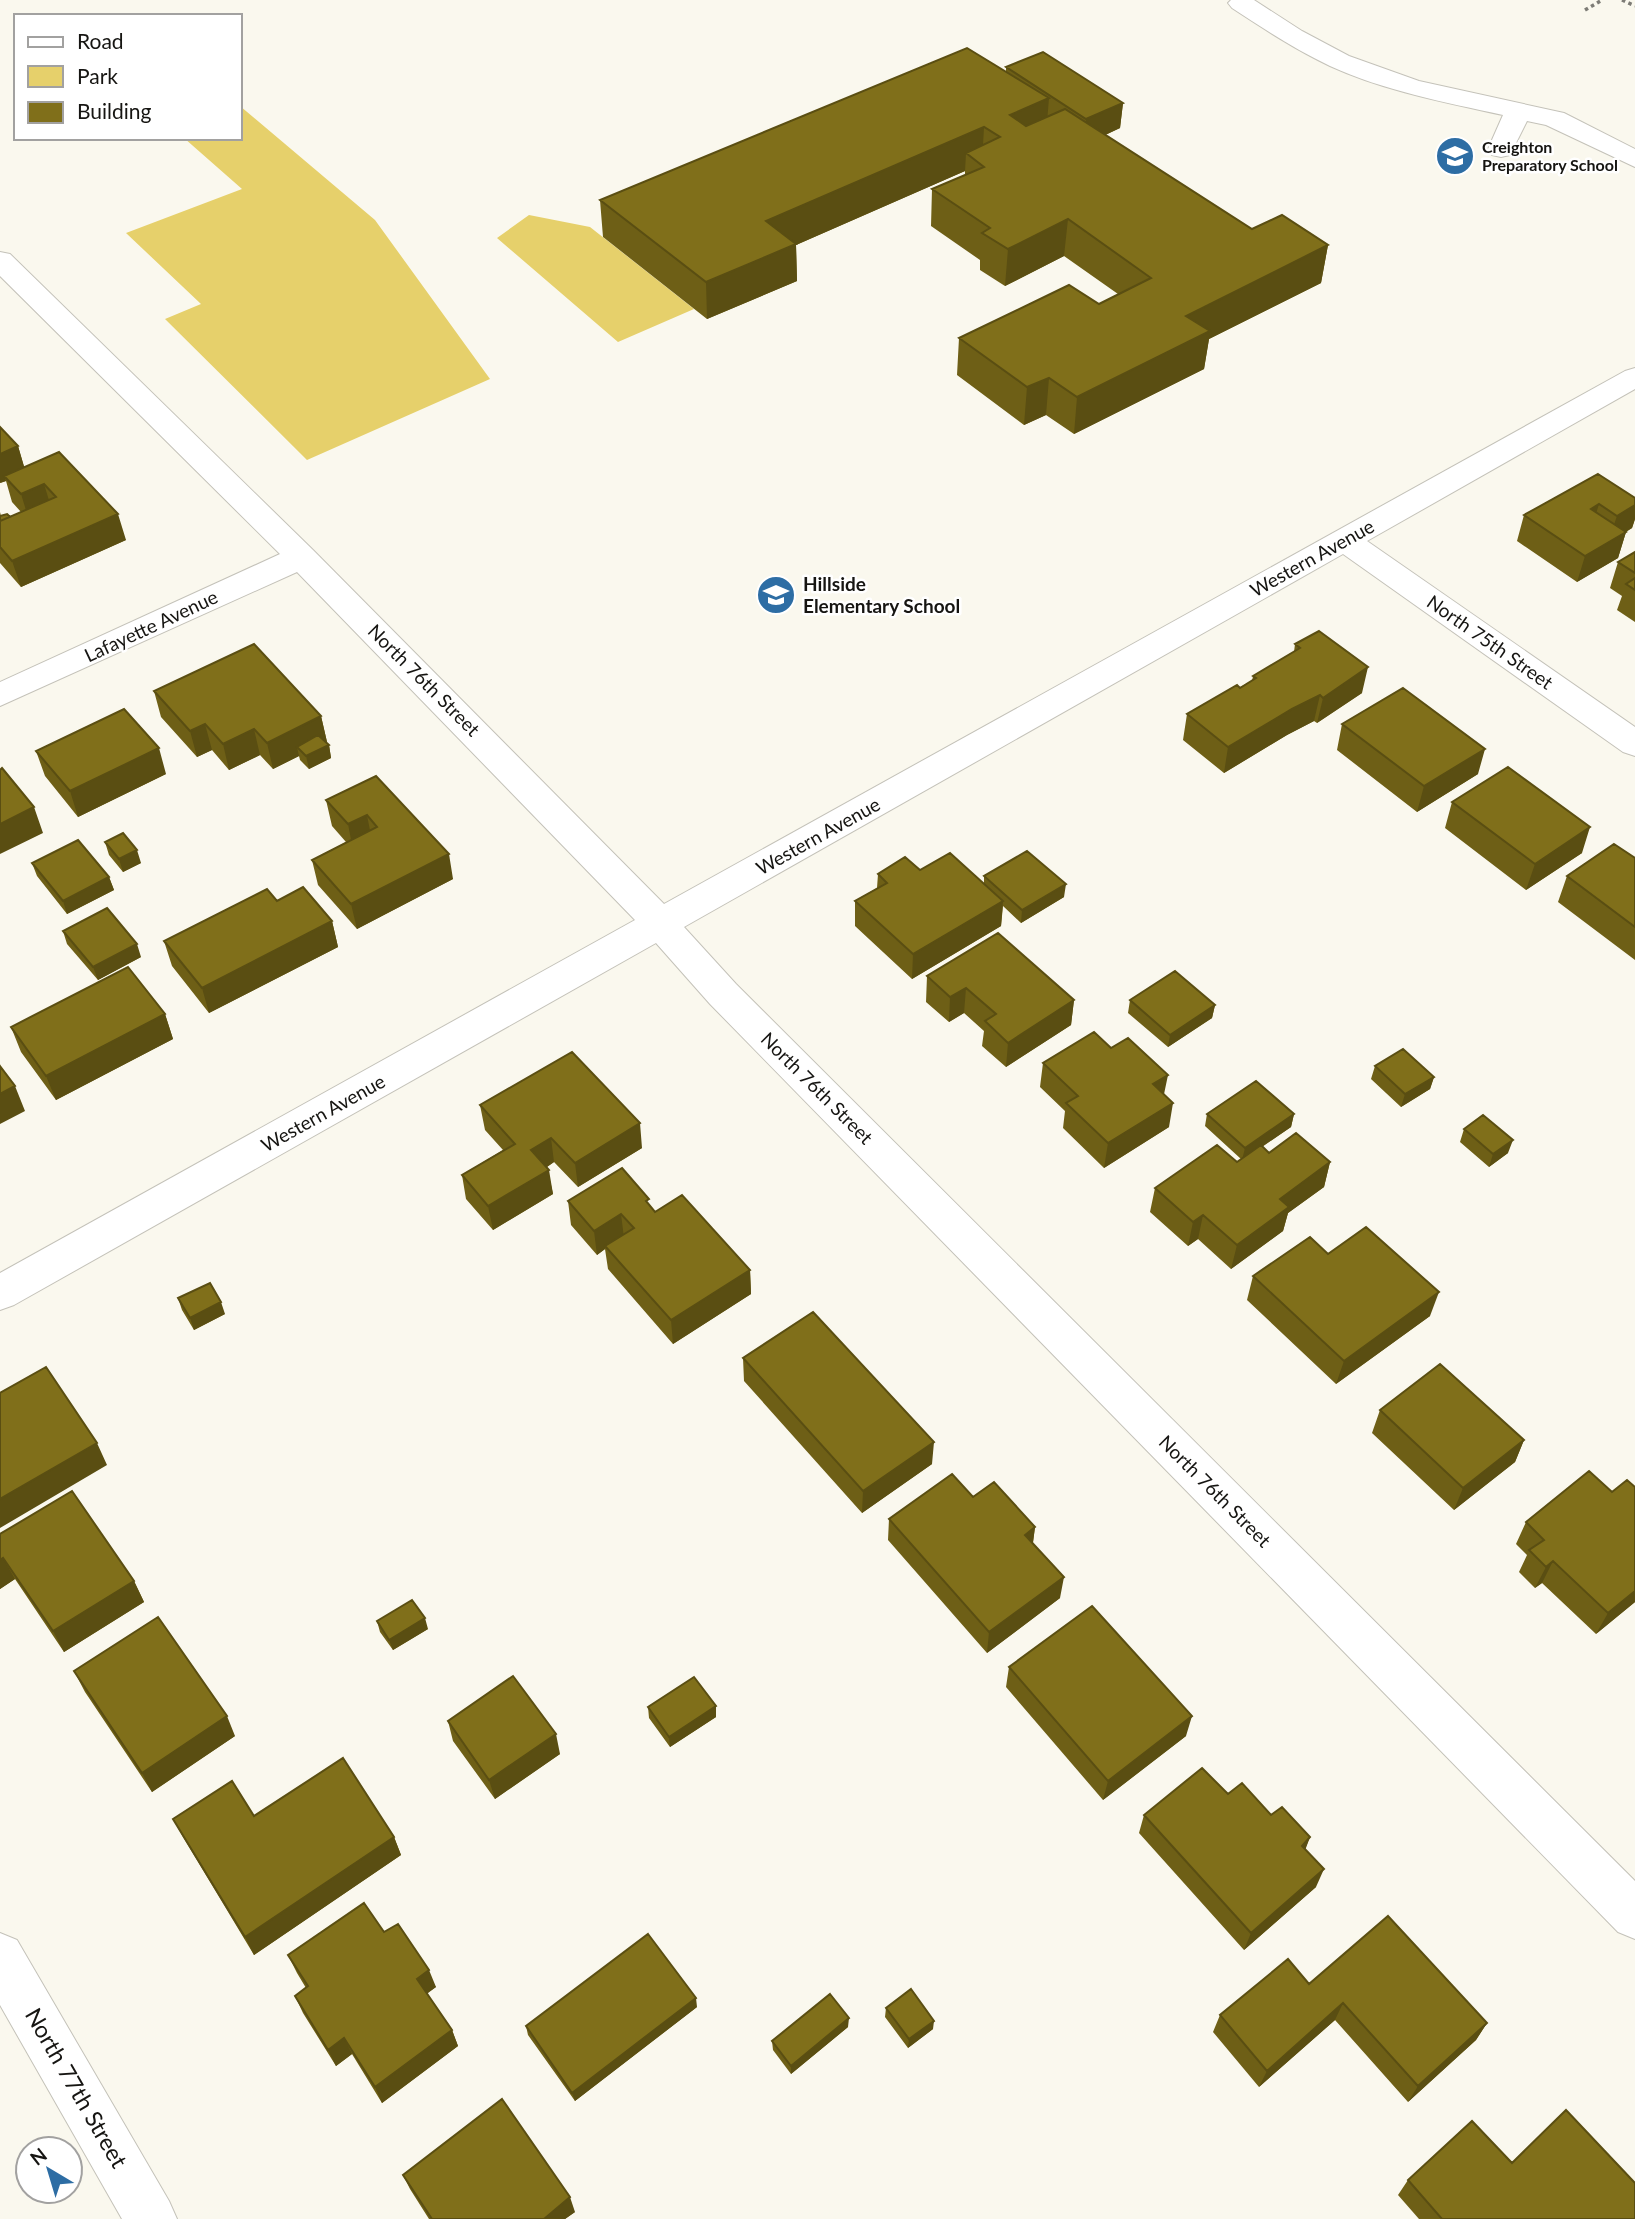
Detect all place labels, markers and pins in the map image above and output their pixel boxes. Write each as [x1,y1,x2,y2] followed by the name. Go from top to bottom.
[1434,135,1476,177] school or university icon: Creighton Preparatory School
[1482,137,1618,174] place label: Creighton Preparatory School
[803,572,960,617] place label: Hillside Elementary School
[755,574,797,616] school or university icon: Hillside Elementary School

